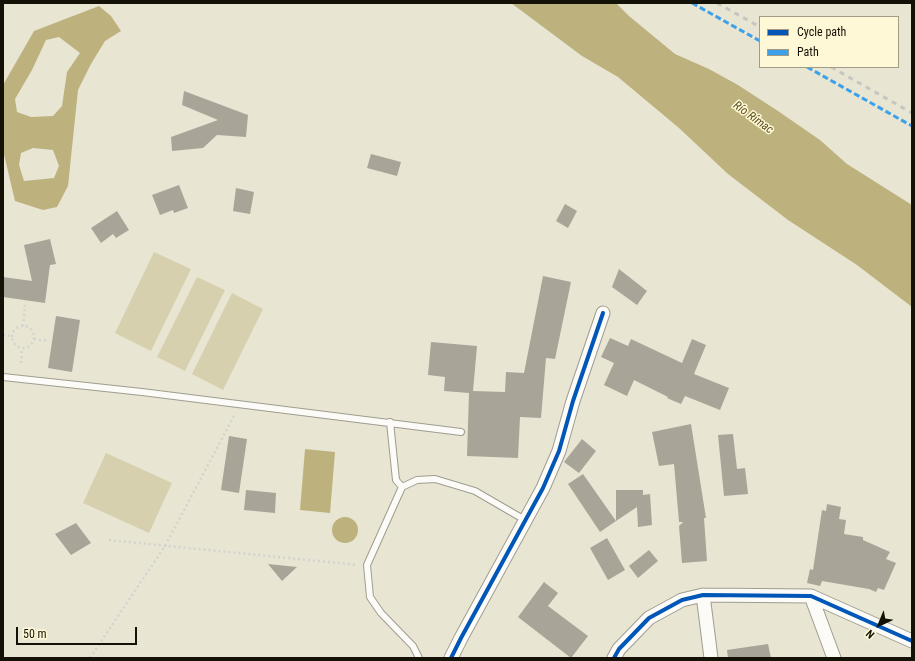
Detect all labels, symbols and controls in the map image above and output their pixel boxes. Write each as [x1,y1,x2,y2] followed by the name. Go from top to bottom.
[759,16,899,68] legend
[797,25,846,39] text: Cycle path
[797,45,819,59] text: Path
[730,99,776,137] water label: Río Rímac
[859,605,899,645] north arrow
[18,619,139,645] scale bar
[23,627,47,641] text: 50 m
[863,627,877,641] text: N

